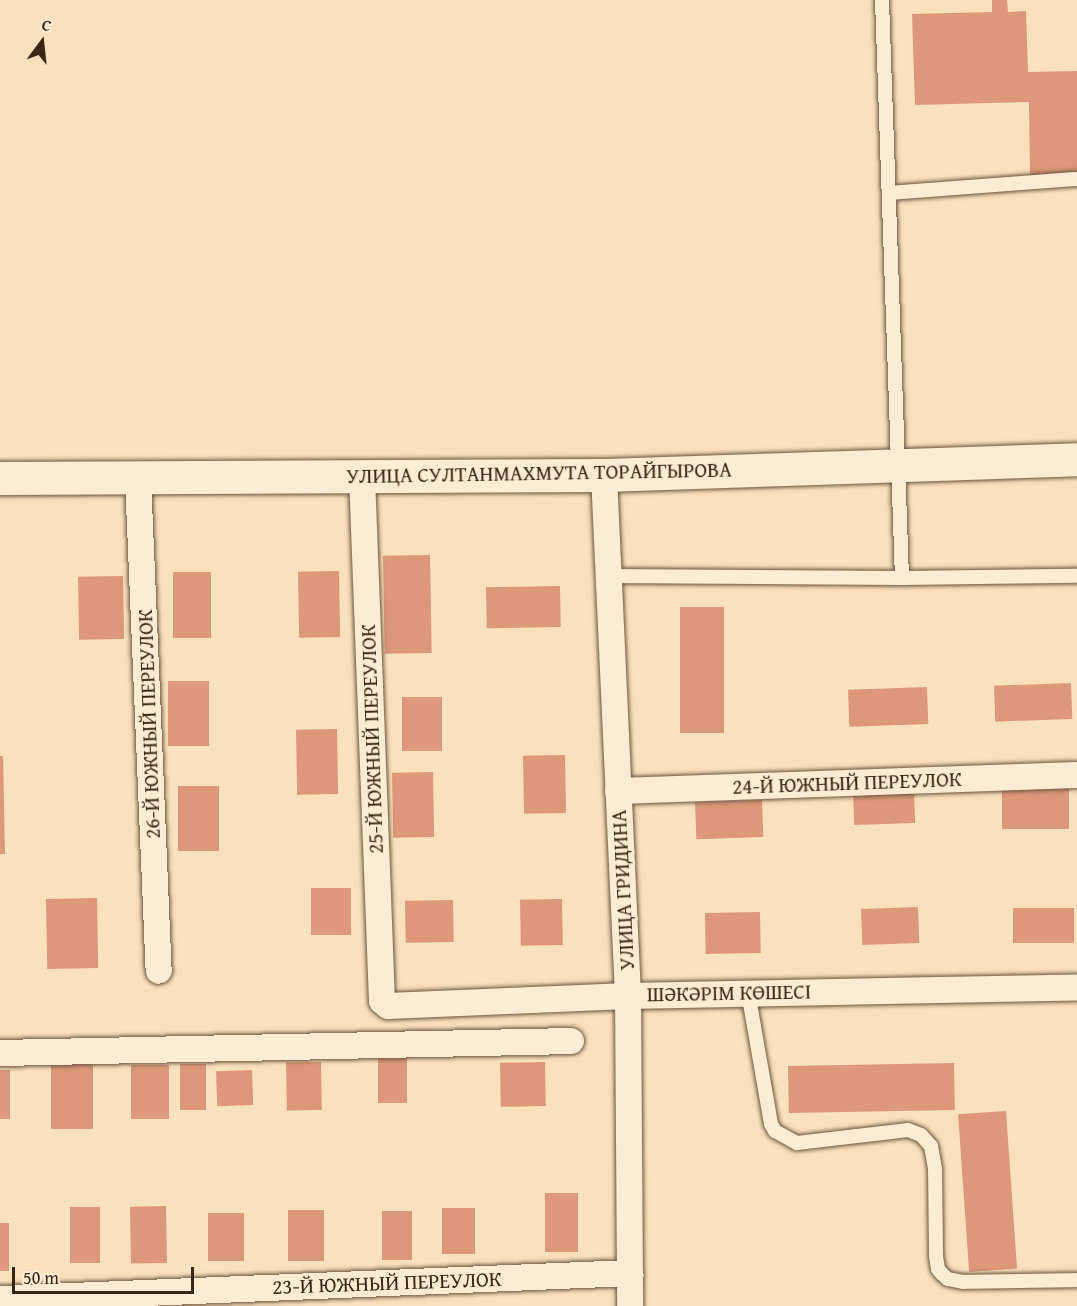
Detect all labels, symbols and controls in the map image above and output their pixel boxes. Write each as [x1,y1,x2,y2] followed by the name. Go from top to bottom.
[12,12,72,72] north arrow
[39,12,54,37] text: С
[346,457,732,489] street label: УЛИЦА СУЛТАНМАХМУТА ТОРАЙГЫРОВА
[132,609,166,839] street label: 26-Й ЮЖНЫЙ ПЕРЕУЛОК
[355,624,389,854] street label: 25-Й ЮЖНЫЙ ПЕРЕУЛОК
[732,766,962,800] street label: 24-Й ЮЖНЫЙ ПЕРЕУЛОК
[606,809,640,971] street label: УЛИЦА ГРИДИНА
[647,979,811,1007] street label: ШӘКӘРІМ КӨШЕСІ
[15,1255,196,1293] scale bar
[23,1264,59,1291] text: 50 m
[272,1266,502,1300] street label: 23-Й ЮЖНЫЙ ПЕРЕУЛОК

